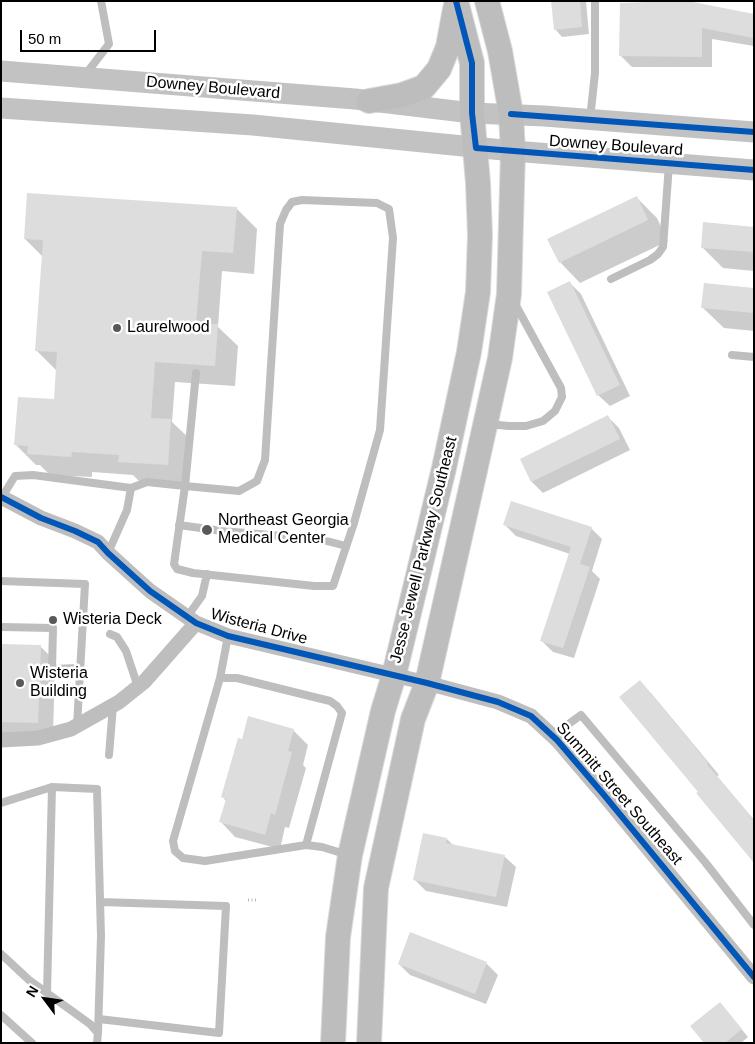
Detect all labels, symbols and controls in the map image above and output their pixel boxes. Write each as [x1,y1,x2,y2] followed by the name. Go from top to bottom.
[22,20,159,52] scale bar
[28,30,61,47] text: 50 m
[145,73,281,103] street label: Downey Boulevard
[548,132,684,160] street label: Downey Boulevard
[127,318,210,338] place label: Laurelwood
[111,322,123,334] marker: Laurelwood
[387,435,461,665] street label: Jesse Jewell Parkway Southeast
[218,511,349,549] place label: Northeast Georgia Medical Center
[200,523,214,537] marker: Northeast Georgia Medical Center
[208,605,310,649] street label: Wisteria Drive
[63,610,162,630] place label: Wisteria Deck
[47,614,59,626] marker: Wisteria Deck
[30,664,88,702] place label: Wisteria Building
[14,677,26,689] marker: Wisteria Building
[552,719,686,869] street label: Summitt Street Southeast
[20,974,70,1024] north arrow
[23,983,42,1000] text: N

